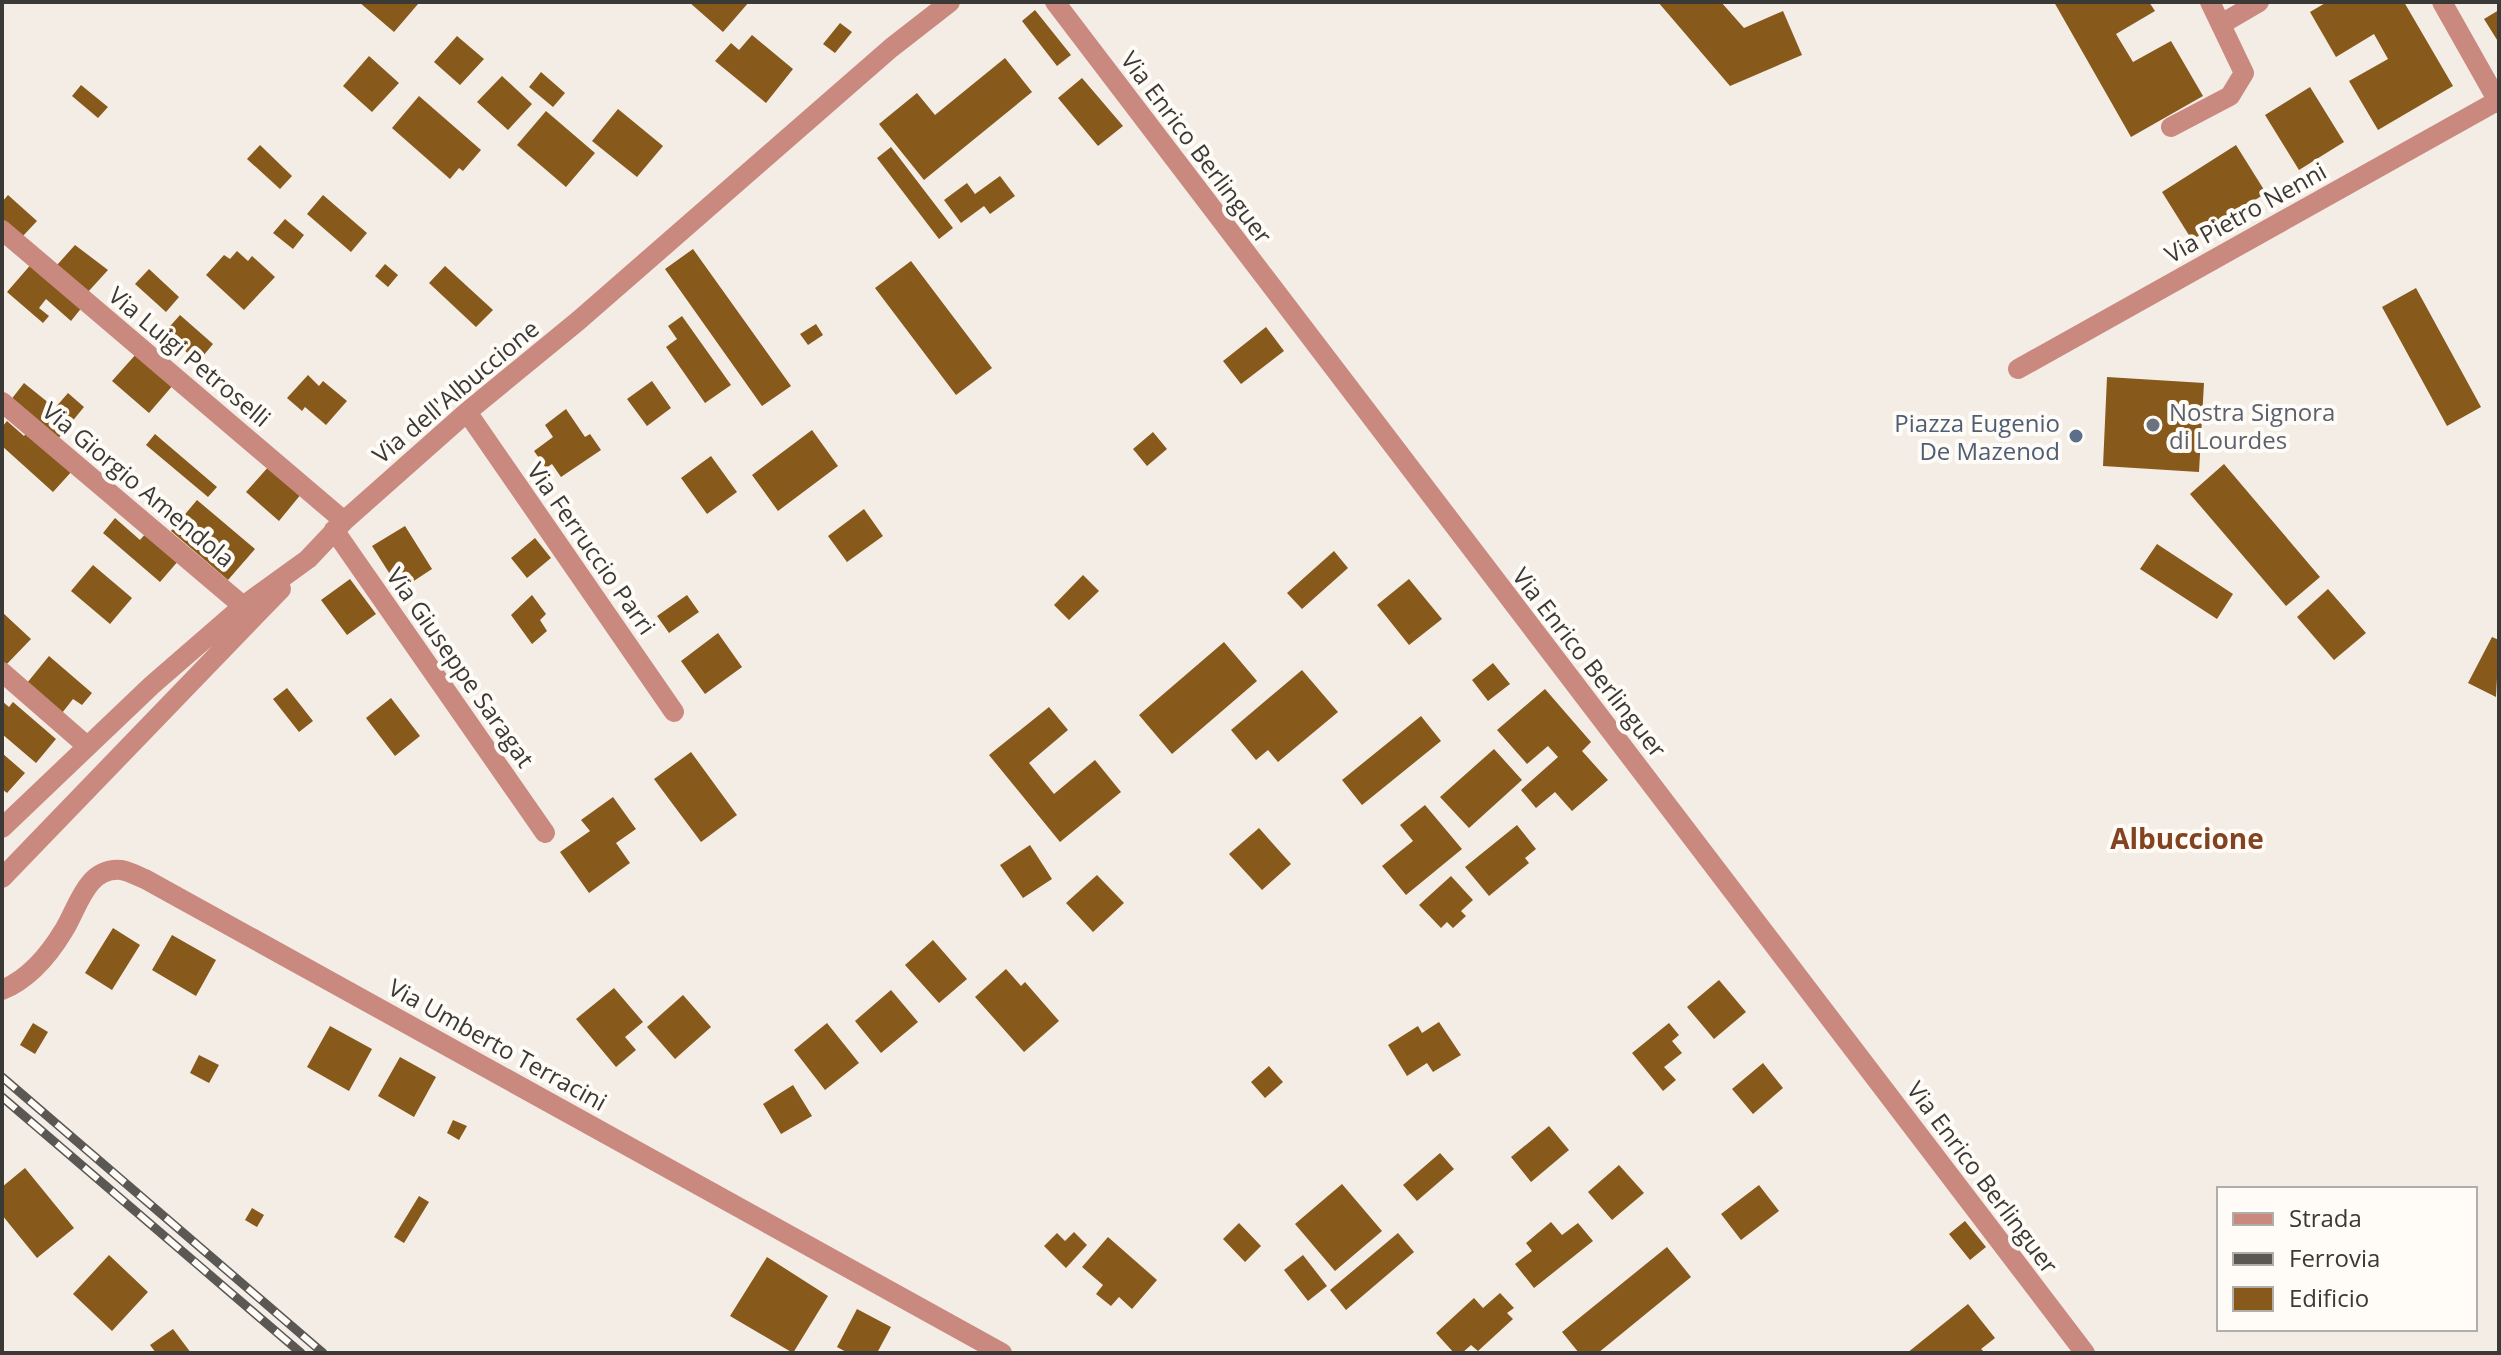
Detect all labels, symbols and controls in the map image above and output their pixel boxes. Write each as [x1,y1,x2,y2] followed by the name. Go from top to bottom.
[1114,44,1280,250] street label: Via Enrico Berlinguer
[2158,154,2332,270] street label: Via Pietro Nenni
[102,278,278,434] street label: Via Luigi Petroselli
[365,312,545,470] street label: Via dell'Albuccione
[36,394,242,574] street label: Via Giorgio Amendola
[2169,395,2335,456] place label: Nostra Signora di Lourdes
[1894,406,2060,467] place label: Piazza Eugenio De Mazenod
[2144,416,2162,434] marker: Nostra Signora di Lourdes
[2067,427,2085,445] marker: Piazza Eugenio De Mazenod
[520,455,664,641] street label: Via Ferruccio Parri
[1505,560,1675,764] street label: Via Enrico Berlinguer
[380,561,542,773] street label: Via Giuseppe Saragat
[2110,819,2264,857] district label: Albuccione
[383,970,613,1118] street label: Via Umberto Terracini
[1900,1074,2066,1280] street label: Via Enrico Berlinguer
[2217,1187,2477,1331] legend
[2289,1201,2362,1234] text: Strada
[2289,1241,2380,1274] text: Ferrovia
[2289,1281,2369,1314] text: Edificio

